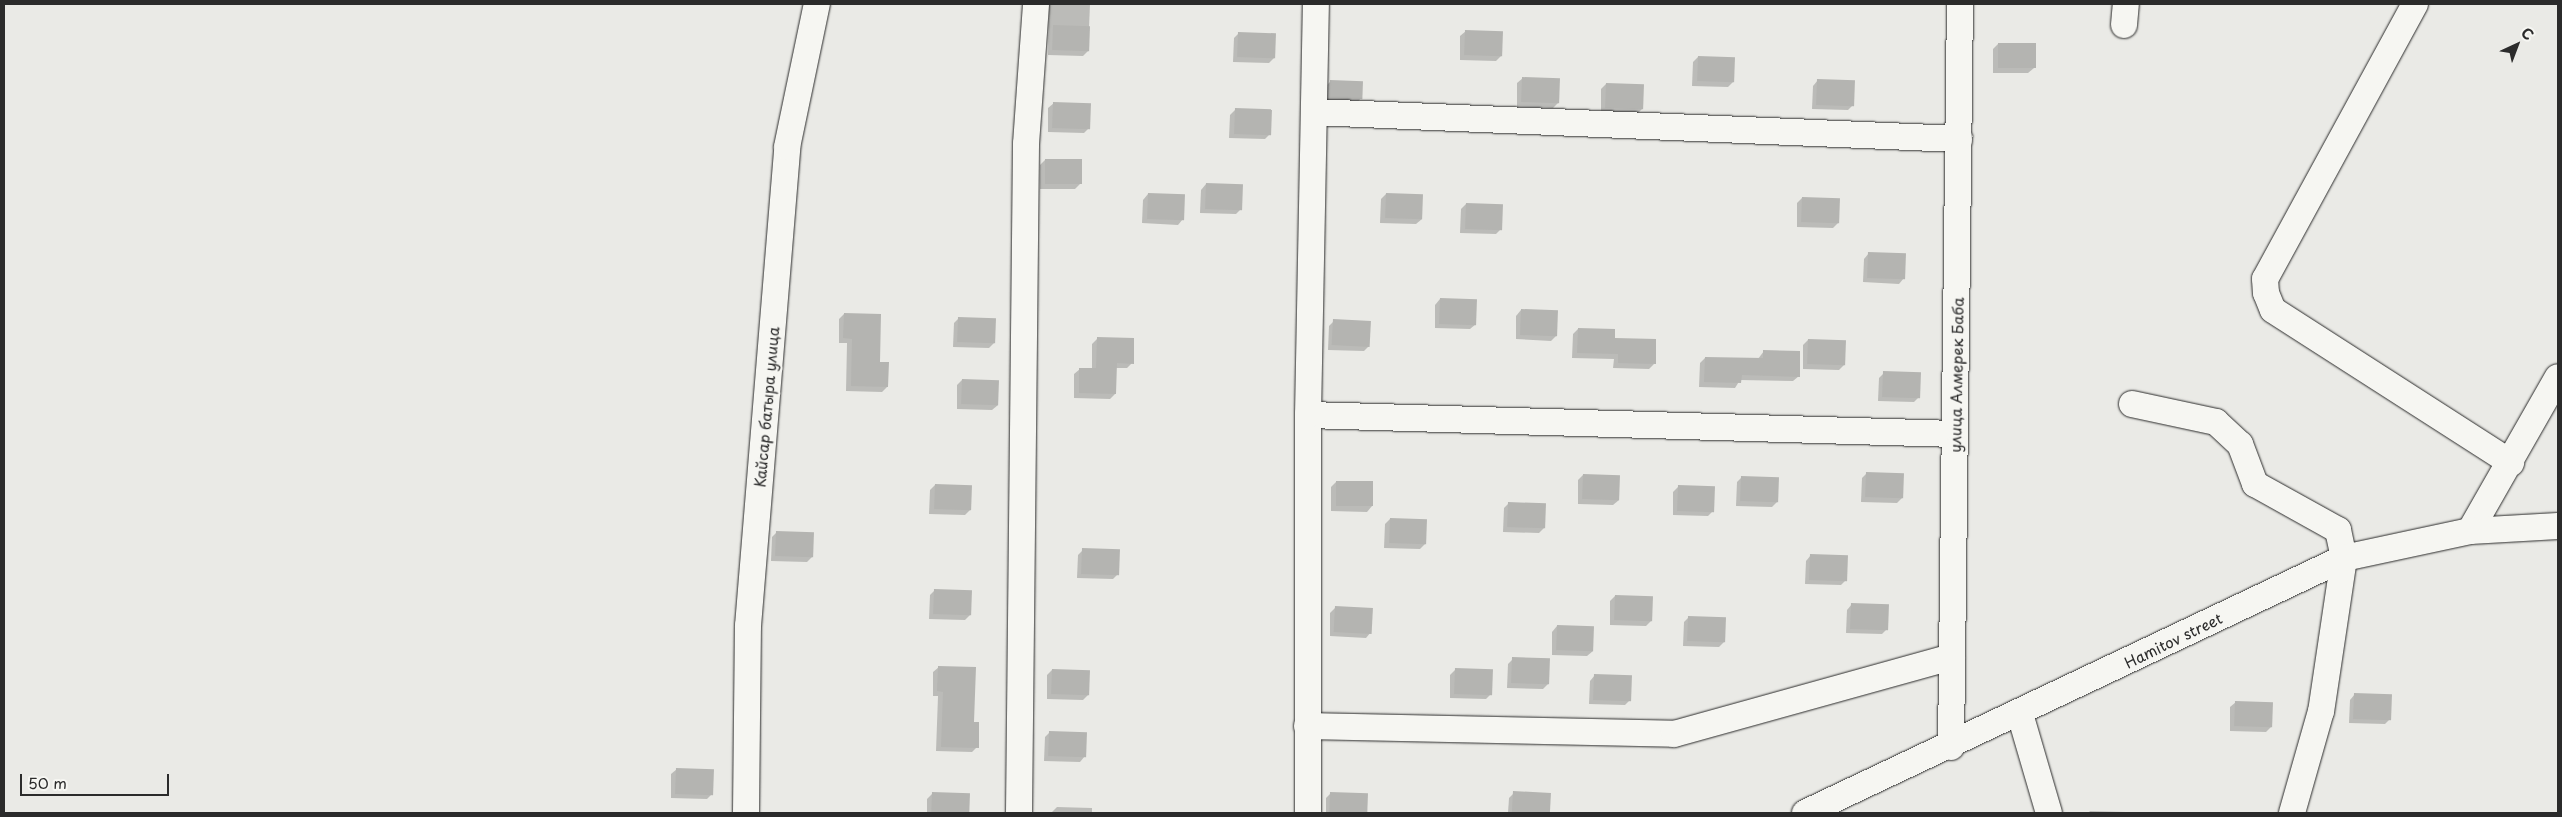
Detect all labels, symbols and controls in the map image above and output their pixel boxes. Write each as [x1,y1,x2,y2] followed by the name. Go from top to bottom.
[2492,20,2542,70] north arrow
[2517,22,2539,45] text: С
[1946,296,1966,454] street label: улица Алмерек Баба
[750,325,782,489] street label: Кайсар батыра улица
[2121,608,2225,672] street label: Hamitov street
[22,764,171,796] scale bar
[28,771,67,794] text: 50 m

